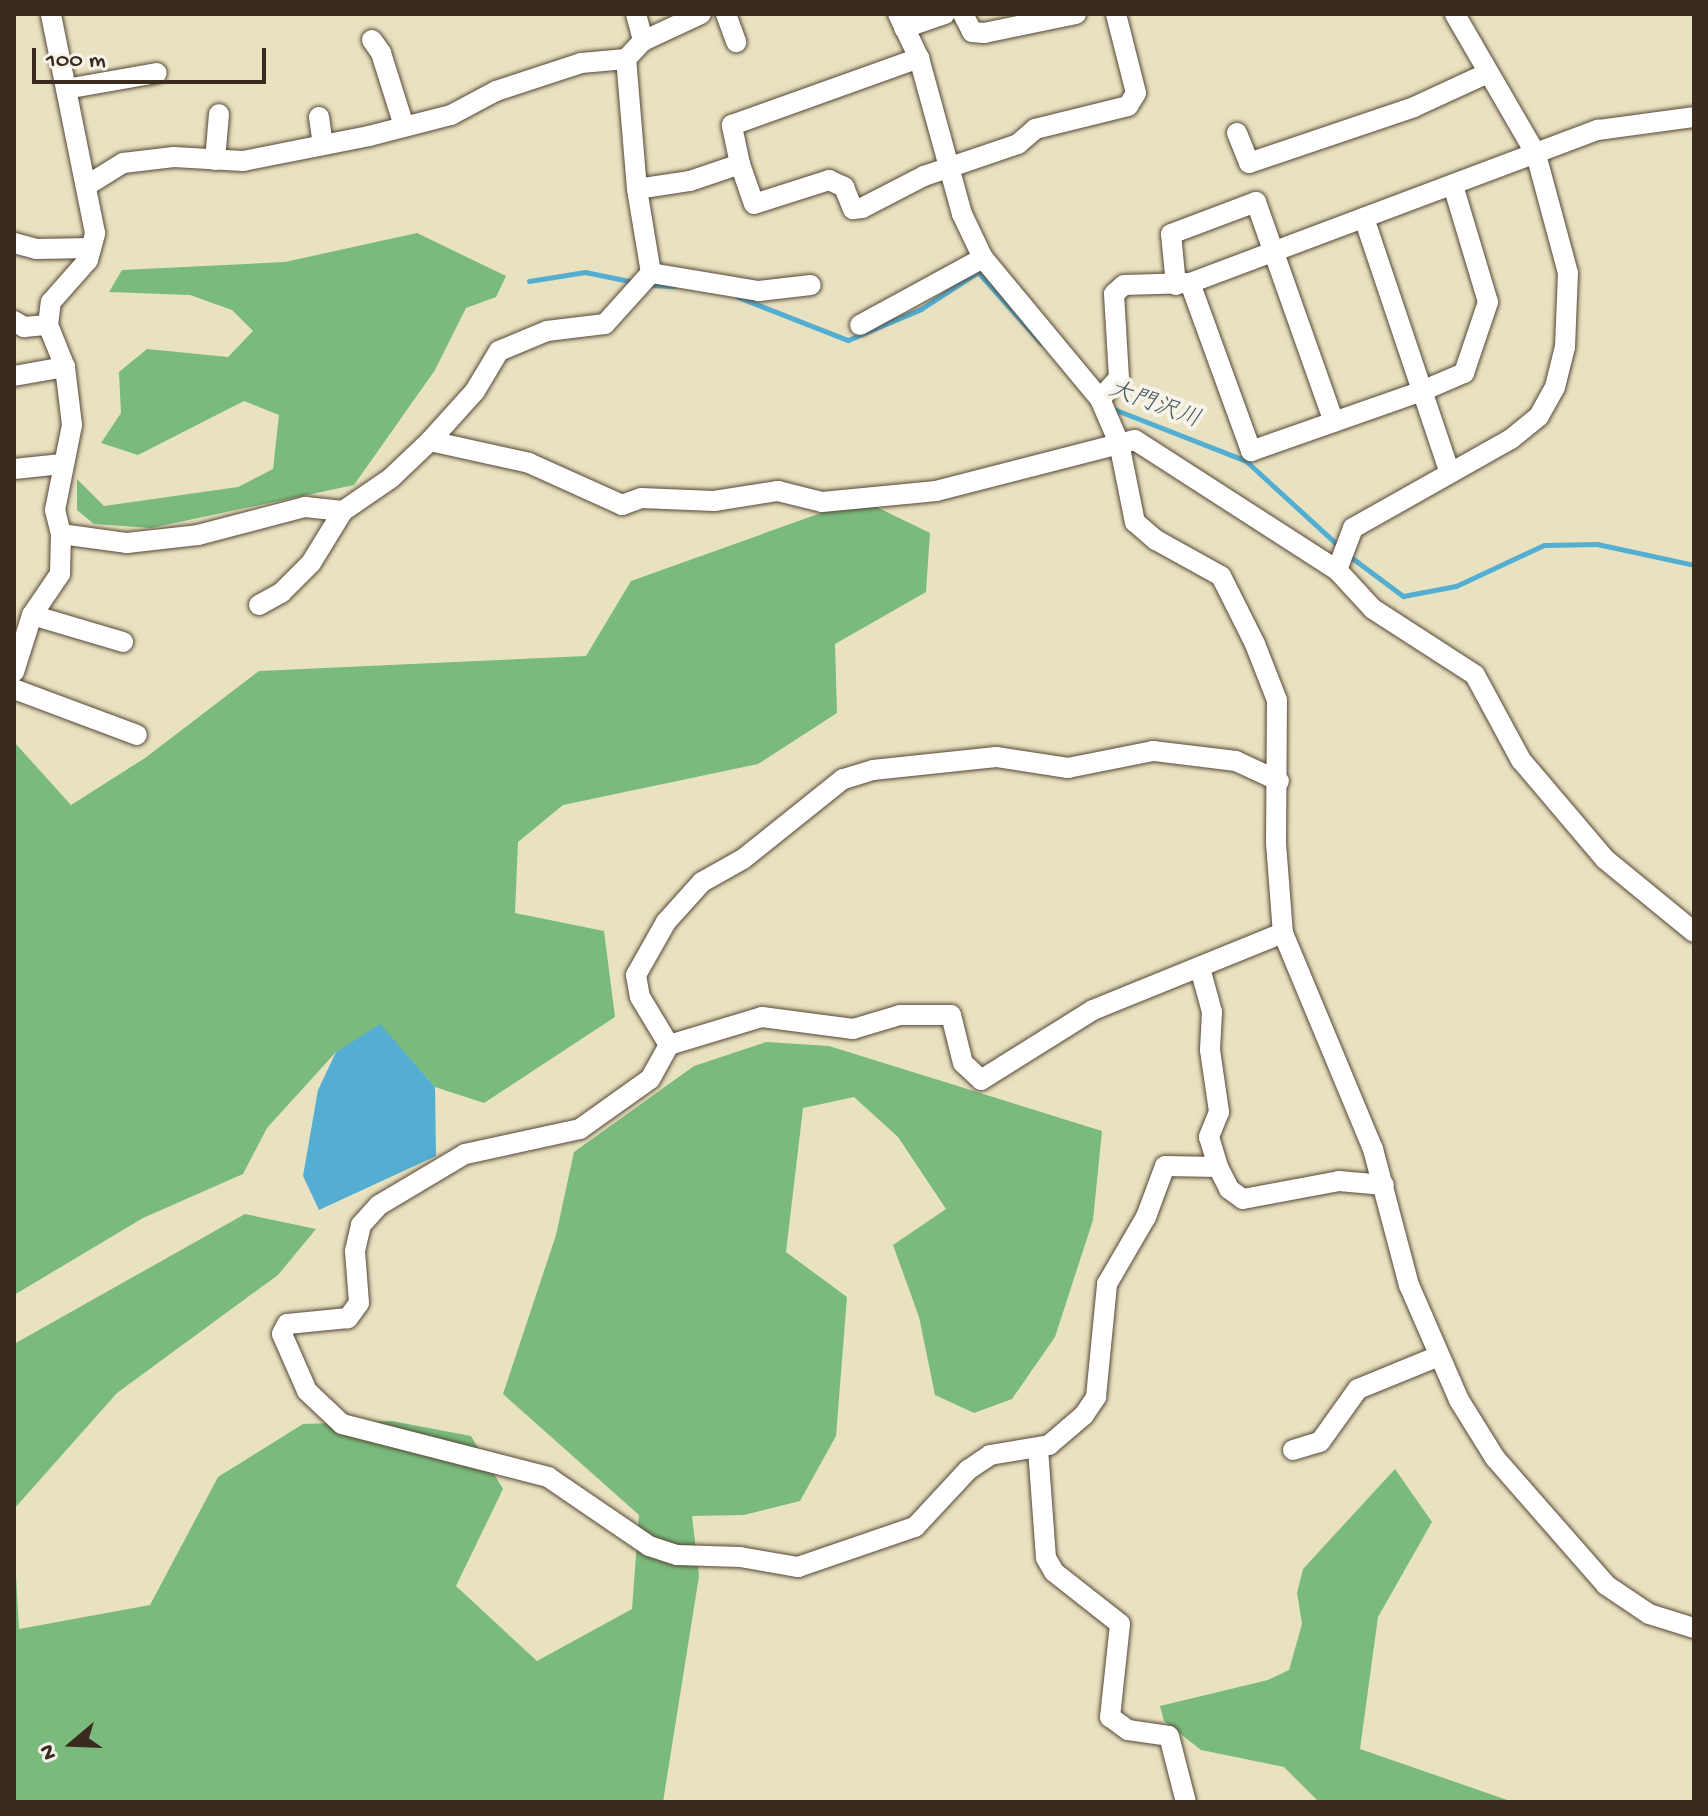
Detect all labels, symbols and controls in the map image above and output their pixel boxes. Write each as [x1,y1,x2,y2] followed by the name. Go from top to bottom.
[36,32,270,82] scale bar
[46,47,106,76] text: 100 m
[1104,376,1204,436] water label: 大門沢川
[32,1704,112,1784] north arrow
[35,1741,64,1763] text: N

